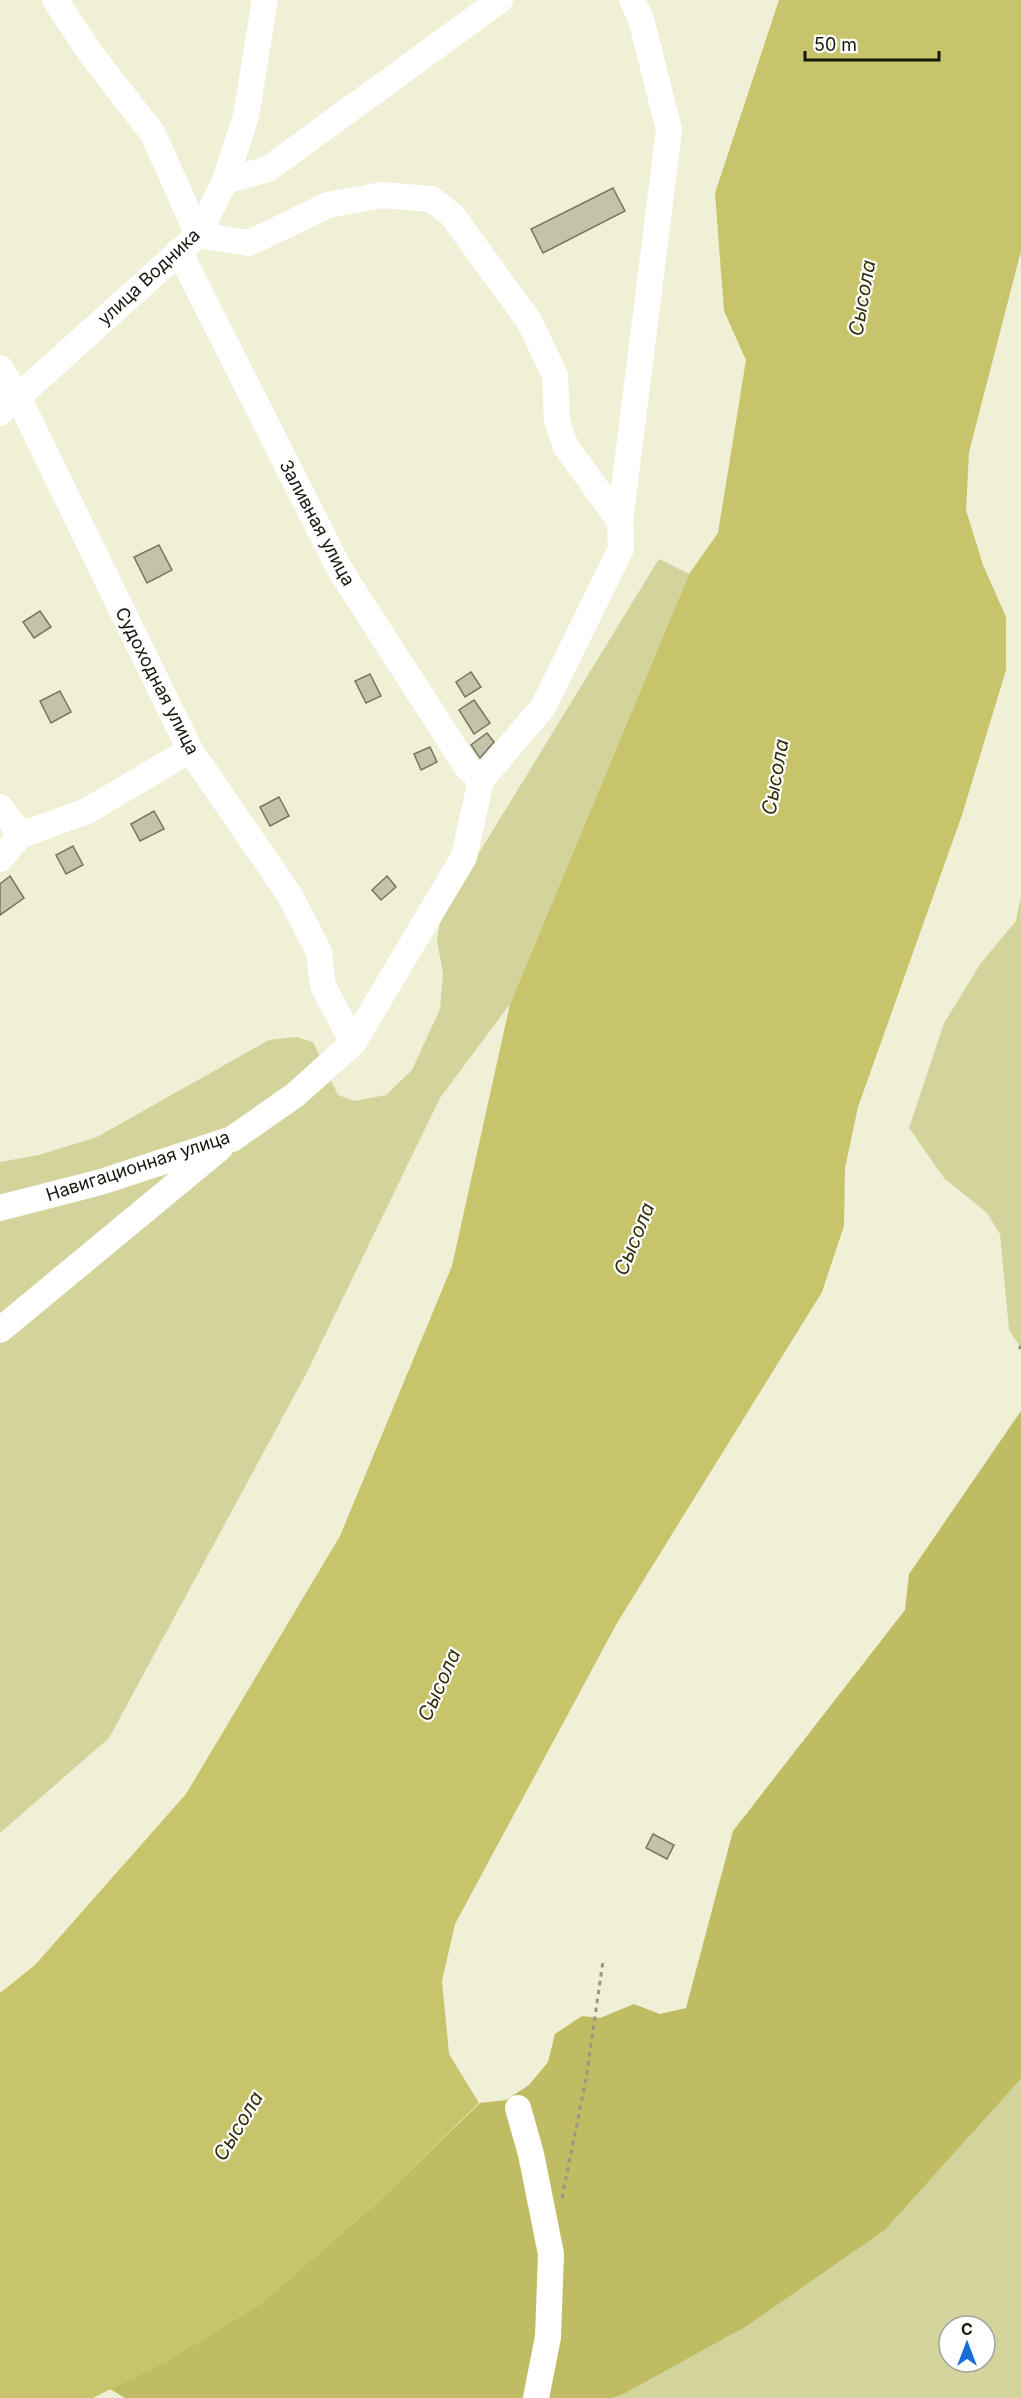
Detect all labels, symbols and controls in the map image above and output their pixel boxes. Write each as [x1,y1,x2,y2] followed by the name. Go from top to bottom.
[805,24,938,62] scale bar
[814,34,857,55] text: 50 m
[94,224,204,329] street label: улица Водника
[844,258,880,338] water label: Сысола
[275,456,359,589] street label: Заливная улица
[111,604,204,758] street label: Судоходная улица
[757,737,793,817] water label: Сысола
[43,1126,232,1205] street label: Навигационная улица
[609,1199,659,1279] water label: Сысола
[412,1645,466,1725] water label: Сысола
[208,2087,268,2165] water label: Сысола
[937,2314,997,2374] north arrow
[961,2319,973,2339] text: С

